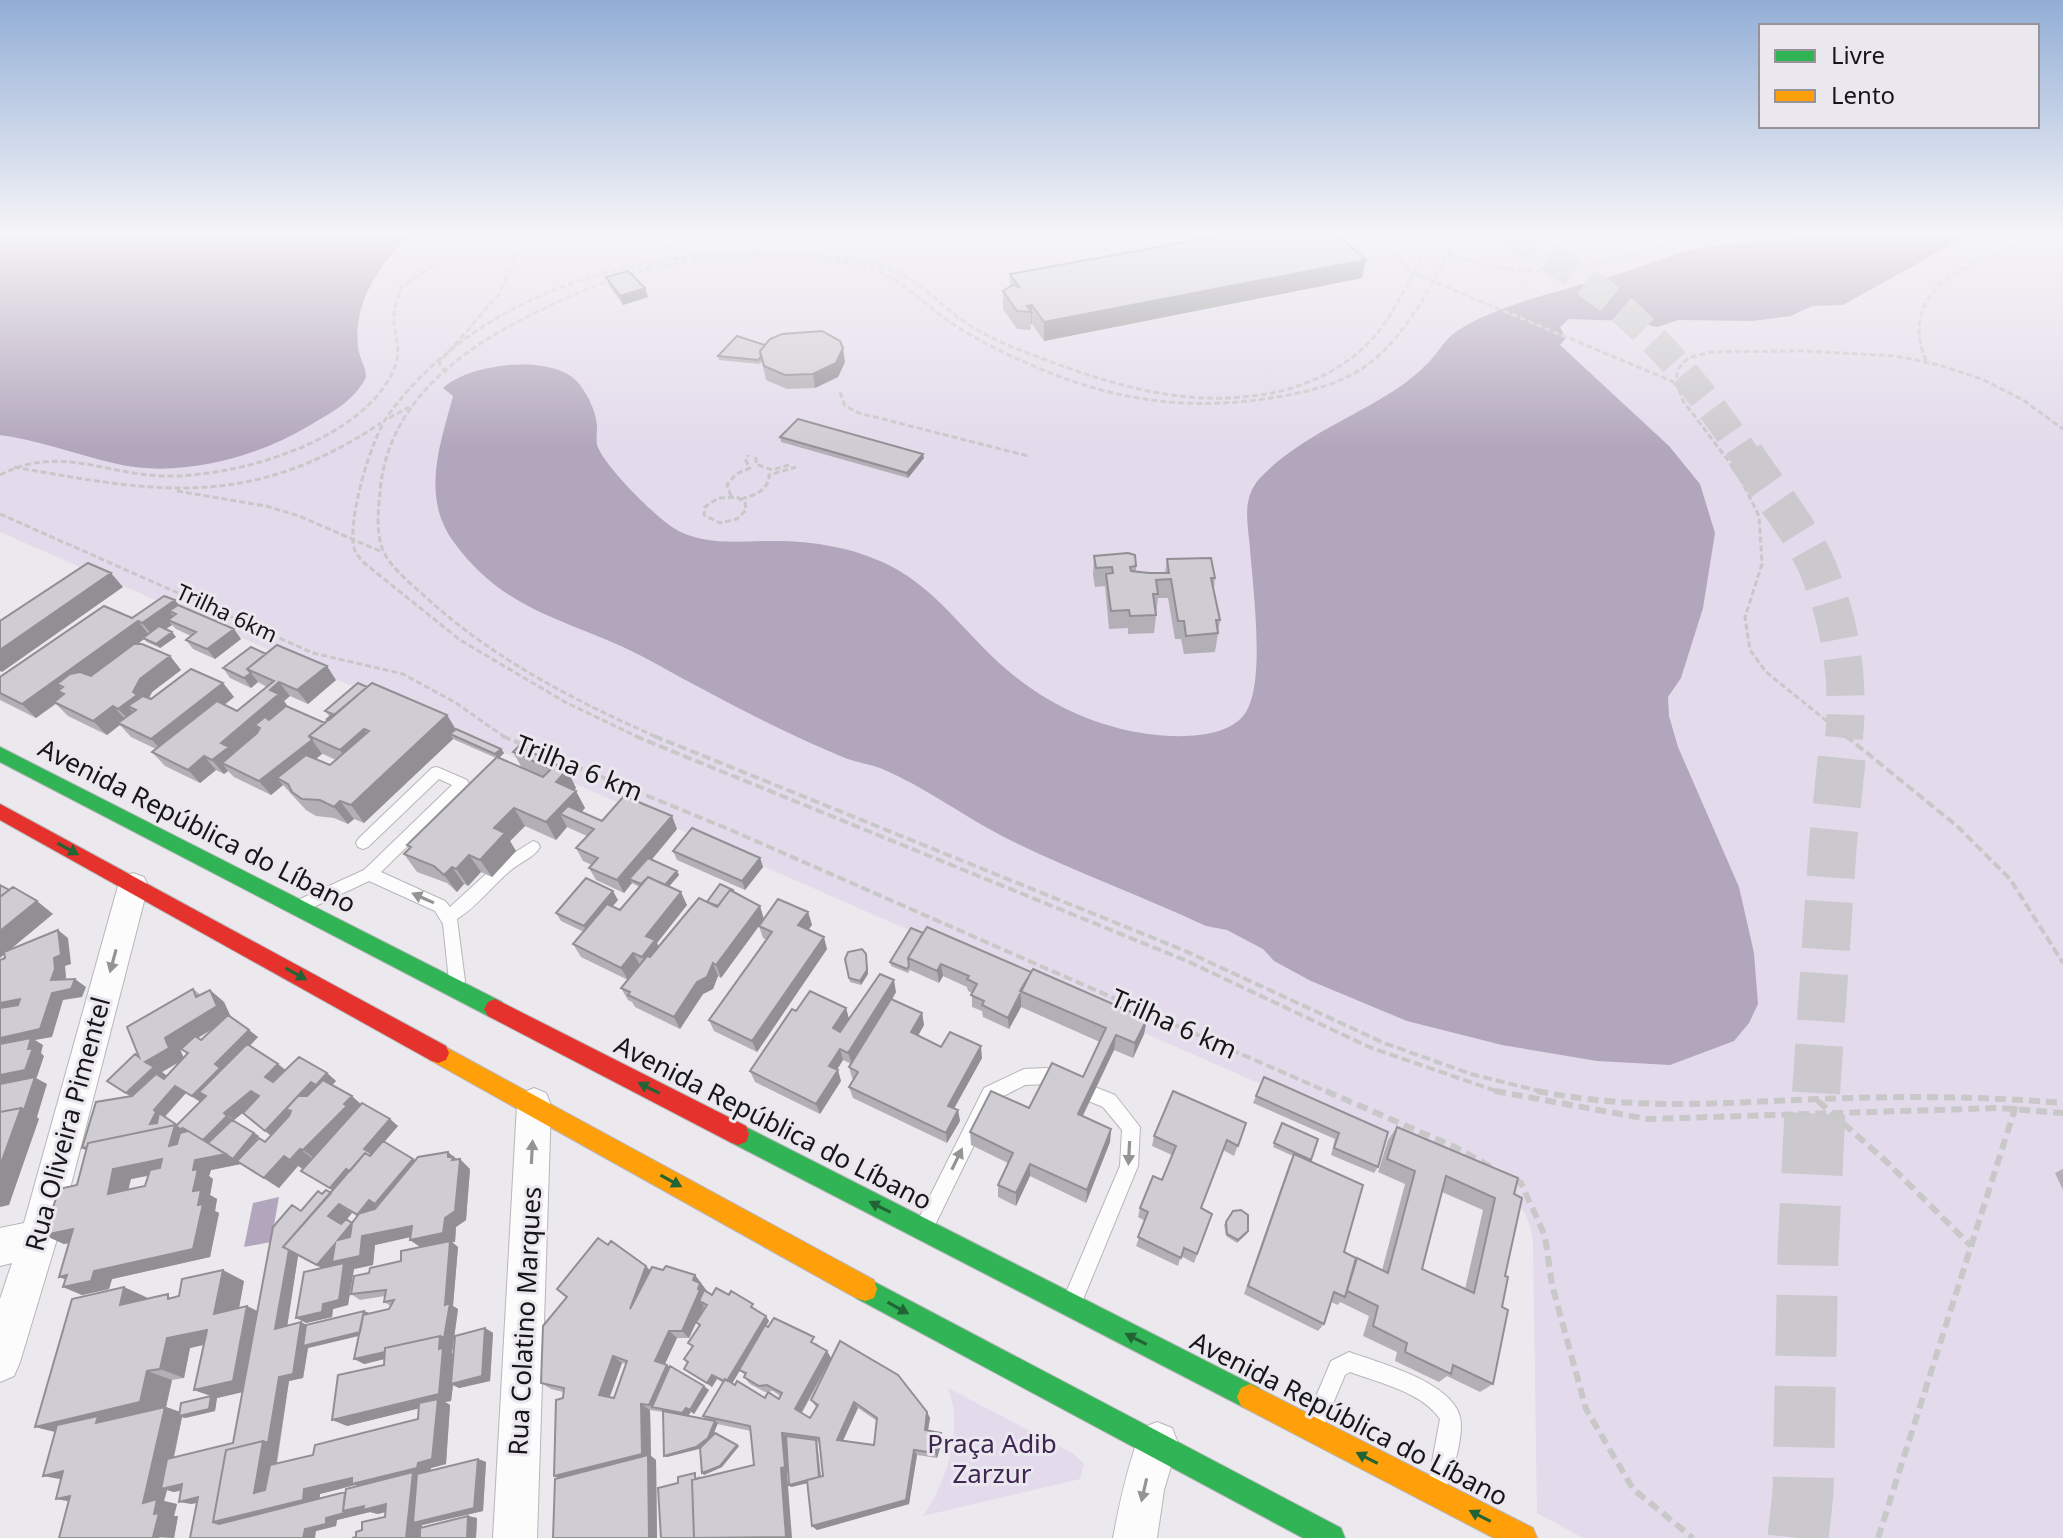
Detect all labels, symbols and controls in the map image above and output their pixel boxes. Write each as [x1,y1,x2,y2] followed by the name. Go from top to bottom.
[1759,24,2039,128] legend
[1831,38,1885,71] text: Livre
[1831,78,1895,111] text: Lento
[172,576,283,649] street label: Trilha 6km
[510,725,648,809] street label: Trilha 6 km
[32,729,362,921] street label: Avenida República do Líbano
[57,842,79,856] one-way arrow
[411,892,435,905] one-way arrow
[106,950,119,974] one-way arrow
[285,967,307,981] one-way arrow
[1106,979,1243,1067] street label: Trilha 6 km
[16,993,118,1255] street label: Rua Oliveira Pimentel
[608,1026,938,1218] street label: Avenida República do Líbano
[637,1081,660,1095] one-way arrow
[526,1139,539,1164] one-way arrow
[1123,1140,1136,1166] one-way arrow
[951,1148,964,1171] one-way arrow
[660,1174,682,1188] one-way arrow
[499,1186,549,1456] street label: Rua Colatino Marques
[868,1200,891,1214] one-way arrow
[887,1300,909,1314] one-way arrow
[1184,1322,1514,1514] street label: Avenida República do Líbano
[1125,1332,1147,1346] one-way arrow
[927,1425,1057,1491] park label: Praça Adib Zarzur
[1356,1451,1379,1464] one-way arrow
[1137,1477,1150,1502] one-way arrow
[1468,1509,1491,1522] one-way arrow

